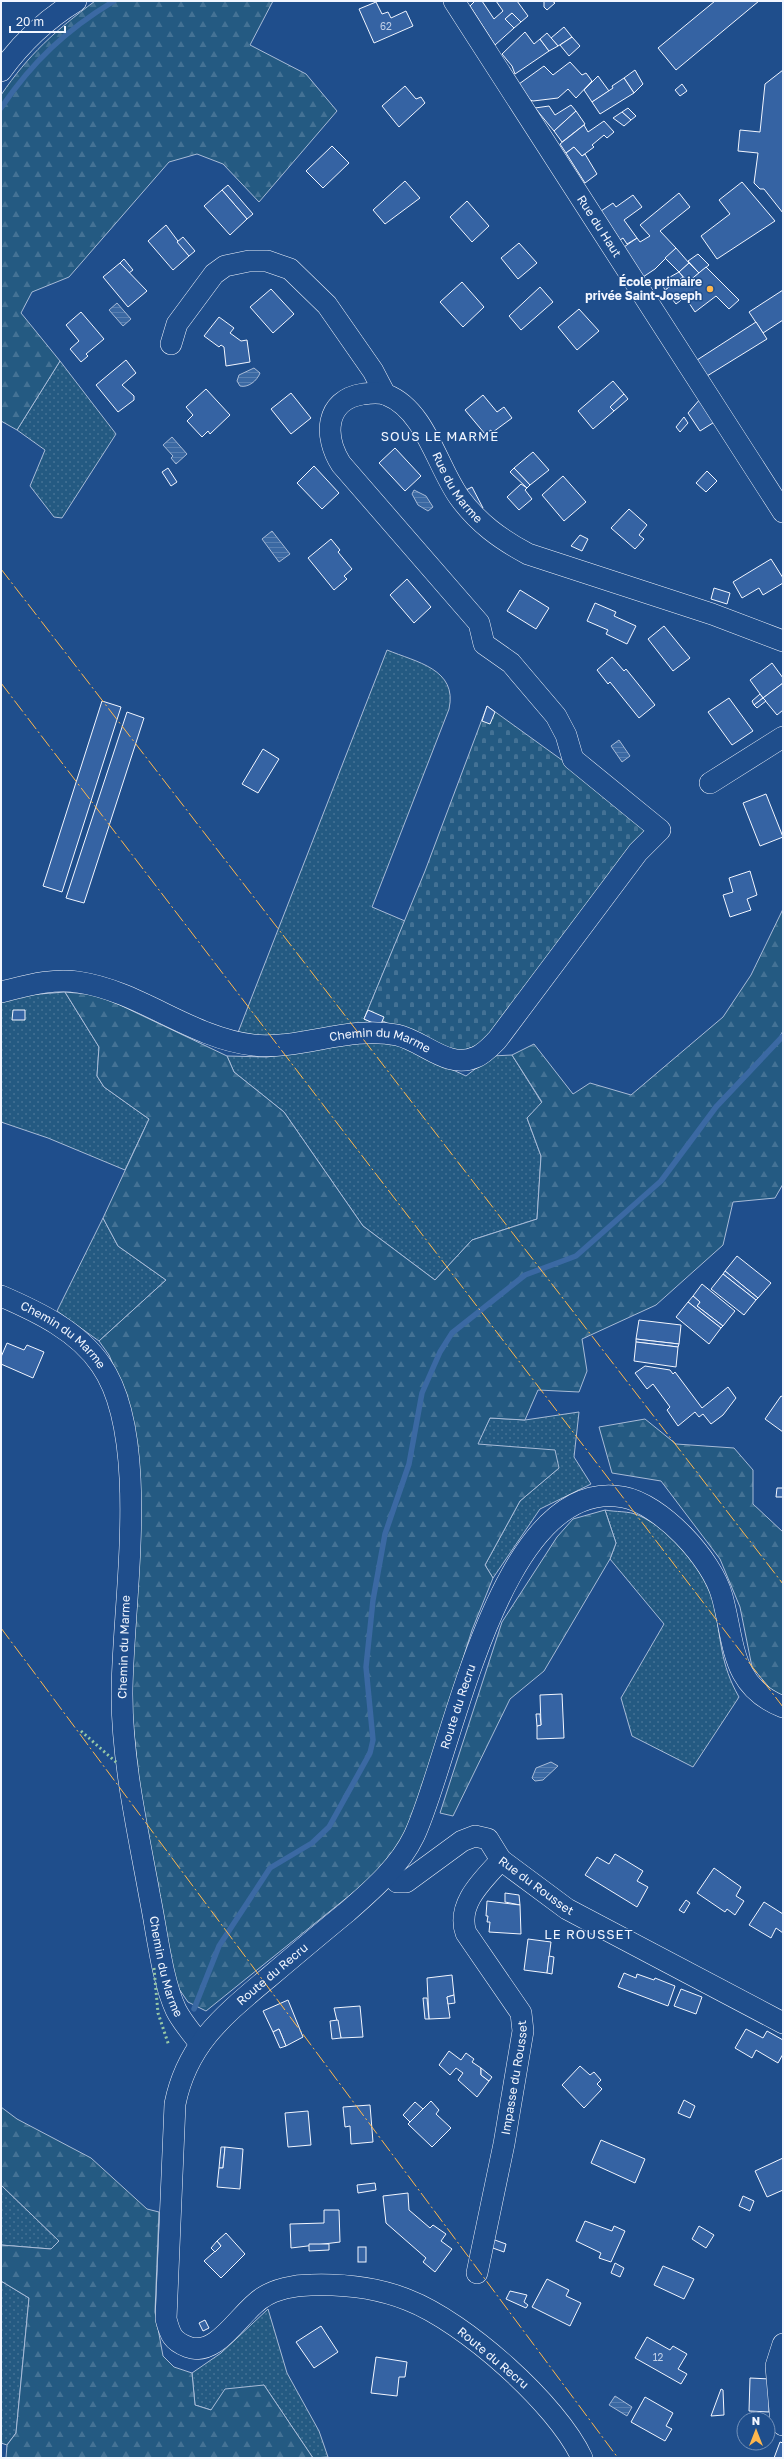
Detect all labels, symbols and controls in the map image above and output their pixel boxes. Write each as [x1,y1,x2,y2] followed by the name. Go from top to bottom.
[10,8,65,34] scale bar
[16,14,44,29] text: 20 m
[380,20,392,32] house number: 62
[574,192,625,260] street label: Rue du Haut
[585,274,702,303] place label: École primaire privée Saint-Joseph
[705,284,715,294] marker: École primaire privée Saint-Joseph
[381,428,499,444] district label: SOUS LE MARME
[429,449,486,526] street label: Rue du Marme
[328,1025,433,1056] street label: Chemin du Marme
[18,1298,109,1371] street label: Chemin du Marme
[114,1595,133,1699] street label: Chemin du Marme
[437,1662,479,1751] street label: Route du Recru
[496,1853,576,1918] street label: Rue du Rousset
[146,1915,186,2020] street label: Chemin du Marme
[544,1926,634,1942] district label: LE ROUSSET
[233,1940,311,2008] street label: Route du Recru
[498,2019,530,2136] street label: Impasse du Rousset
[455,2323,532,2392] street label: Route du Recru
[653,2351,664,2363] house number: 12
[736,2411,776,2451] north arrow
[752,2414,760,2427] text: N

